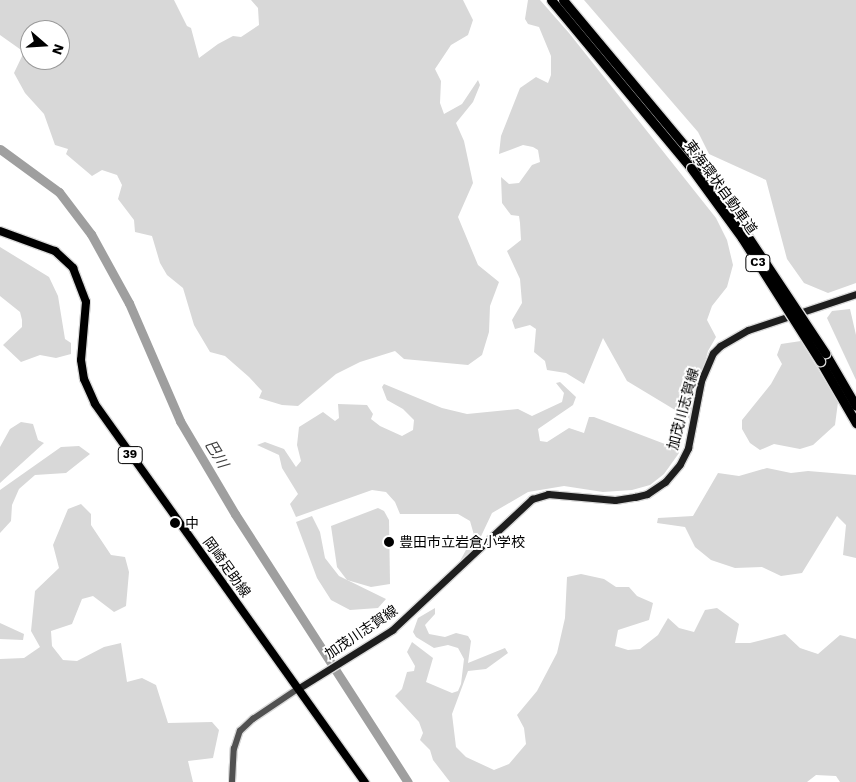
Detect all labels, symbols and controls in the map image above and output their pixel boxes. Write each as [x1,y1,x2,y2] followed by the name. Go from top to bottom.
[20,20,70,70] north arrow
[49,42,67,57] text: N
[681,137,761,237] street label: 東海環状自動車道
[744,254,772,272] road number: C3
[664,366,702,452] street label: 加茂川志賀線
[201,437,231,471] water label: 巴川
[118,446,142,464] road number: 39
[185,515,199,531] place label: 中
[169,517,181,529] marker: 中
[200,534,254,600] street label: 岡崎足助線
[399,534,525,550] place label: 豊田市立岩倉小学校
[383,536,395,548] marker: 豊田市立岩倉小学校
[321,602,401,662] street label: 加茂川志賀線

